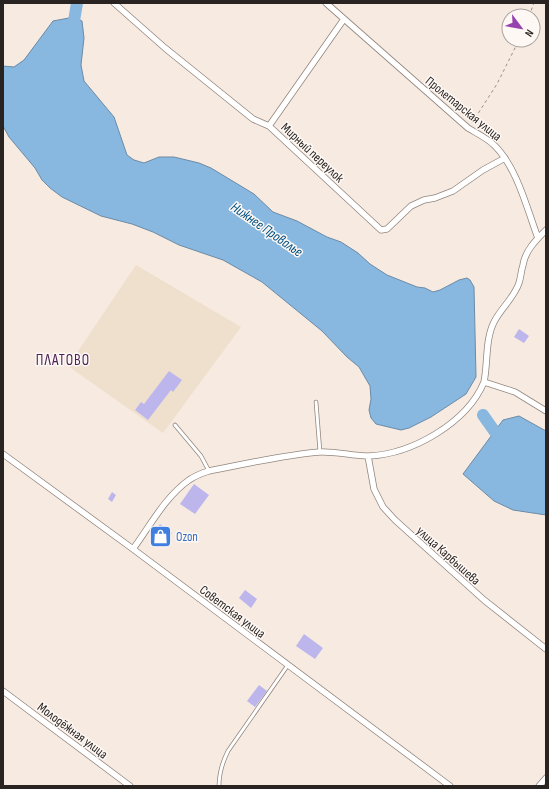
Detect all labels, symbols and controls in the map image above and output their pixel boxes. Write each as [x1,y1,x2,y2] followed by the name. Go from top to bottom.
[501,8,541,48] north arrow
[522,27,536,39] text: N
[422,73,505,144] street label: Пролетарская улица
[278,120,347,186] street label: Мирный переулок
[227,198,306,261] water label: Нижнее Провалье
[36,351,90,370] district label: ПЛАТОВО
[148,523,174,549] shop icon: Ozon
[413,523,484,589] street label: улица Карбышева
[176,529,198,545] place label: Ozon
[196,582,268,642] street label: Советская улица
[34,699,111,762] street label: Молодёжная улица

